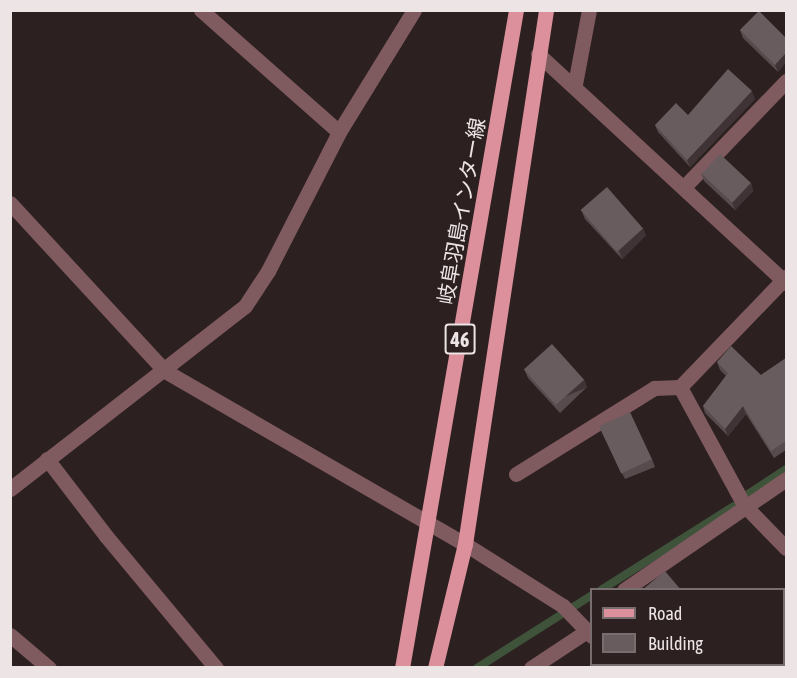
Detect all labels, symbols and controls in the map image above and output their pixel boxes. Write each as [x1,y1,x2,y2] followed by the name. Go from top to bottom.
[432,116,490,306] street label: 岐阜羽島インター線
[444,322,476,356] road number: 46
[590,588,785,666] legend
[648,603,682,624] text: Road
[648,633,703,654] text: Building

